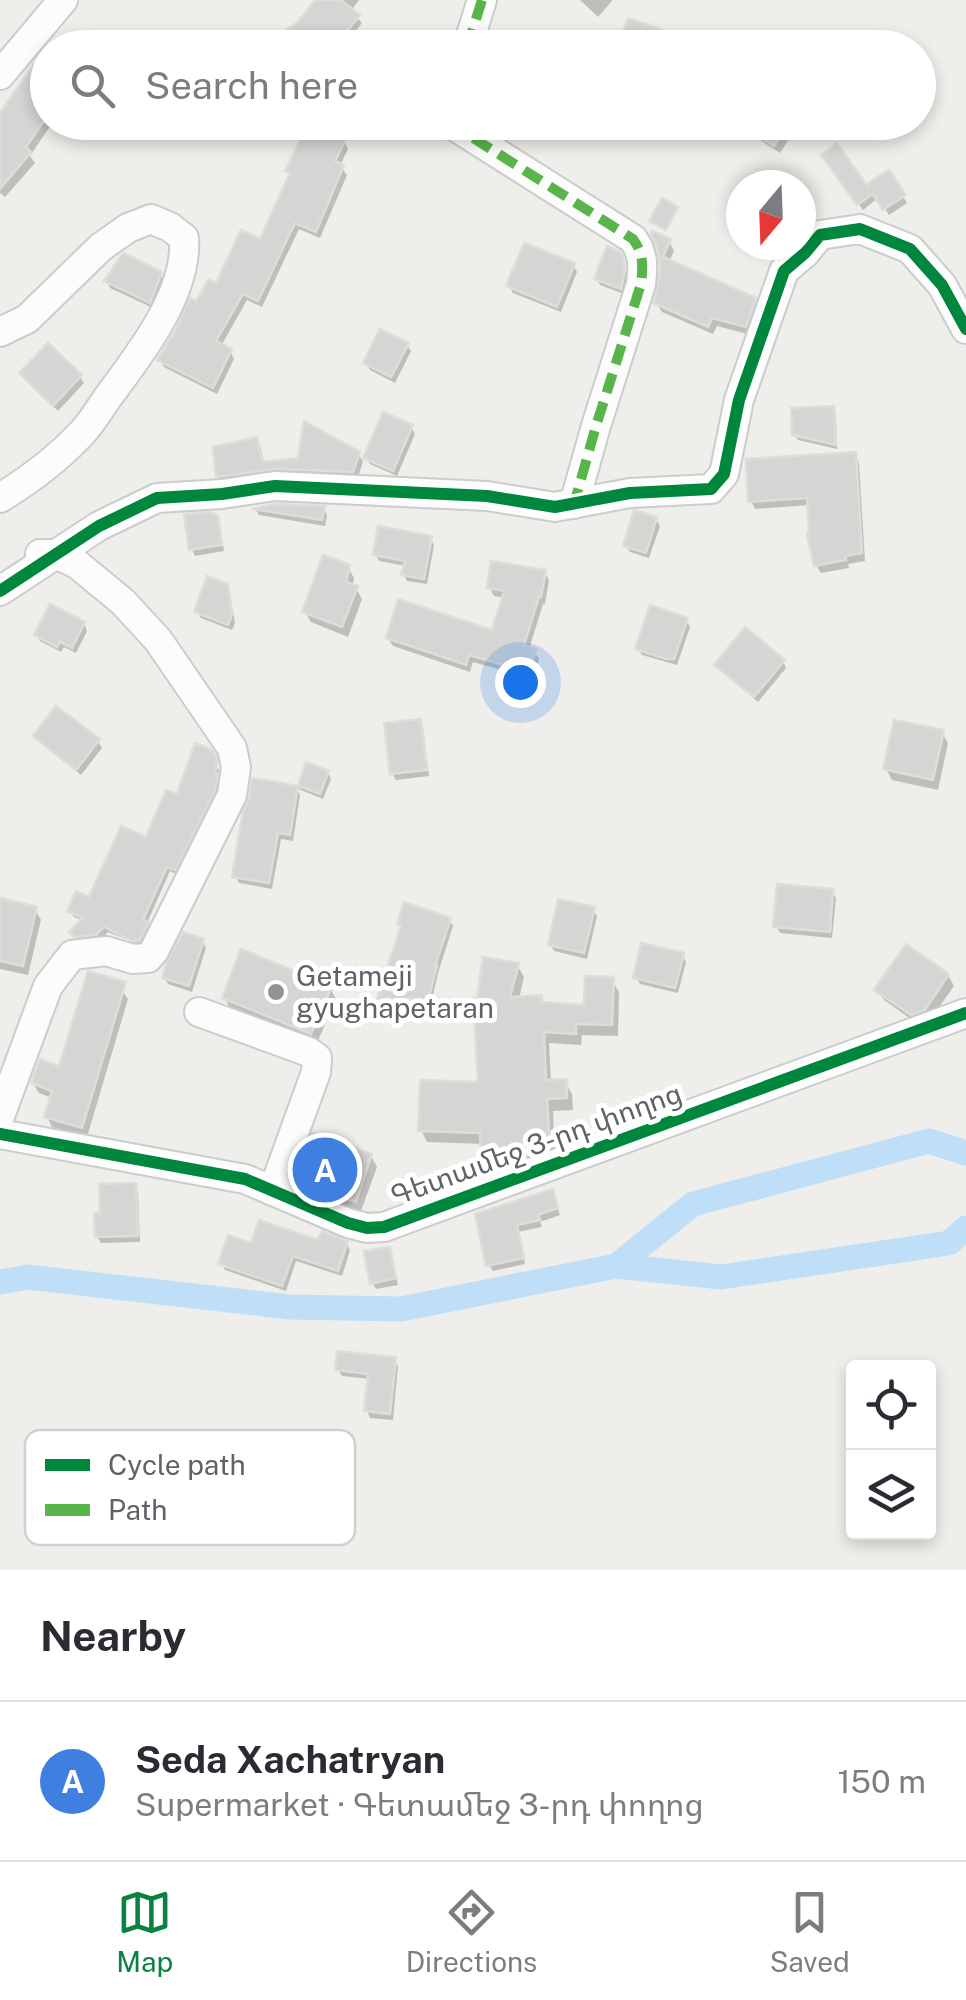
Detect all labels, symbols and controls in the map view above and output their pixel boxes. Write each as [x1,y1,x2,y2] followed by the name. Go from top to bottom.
[30,30,936,140] search box
[65,58,120,113] icon: search
[145,63,358,108] text: Search here
[726,170,816,260] north arrow
[495,657,546,708] your location
[296,959,494,1024] place label: Getameji gyughapetaran
[265,981,287,1003] marker: Getameji gyughapetaran
[386,1075,686,1213] street label: Գետամեջ 3-րդ փողոց
[292,1132,358,1208] pin: A
[846,1360,936,1540] map controls
[846,1360,936,1450] button: locate
[25,1430,355,1545] legend
[108,1448,246,1481] text: Cycle path
[846,1450,936,1540] button: layers
[108,1493,167,1526] text: Path
[40,1611,186,1660] text: Nearby
[135,1737,445,1782] text: Seda Xachatryan
[61,1763,84,1800] text: A
[837,1763,926,1800] text: 150 m
[135,1786,704,1823] text: Supermarket · Գետամեջ 3-րդ փողոց
[116,1885,173,1978] tab: Map
[406,1885,537,1978] tab: Directions
[770,1885,850,1978] tab: Saved

